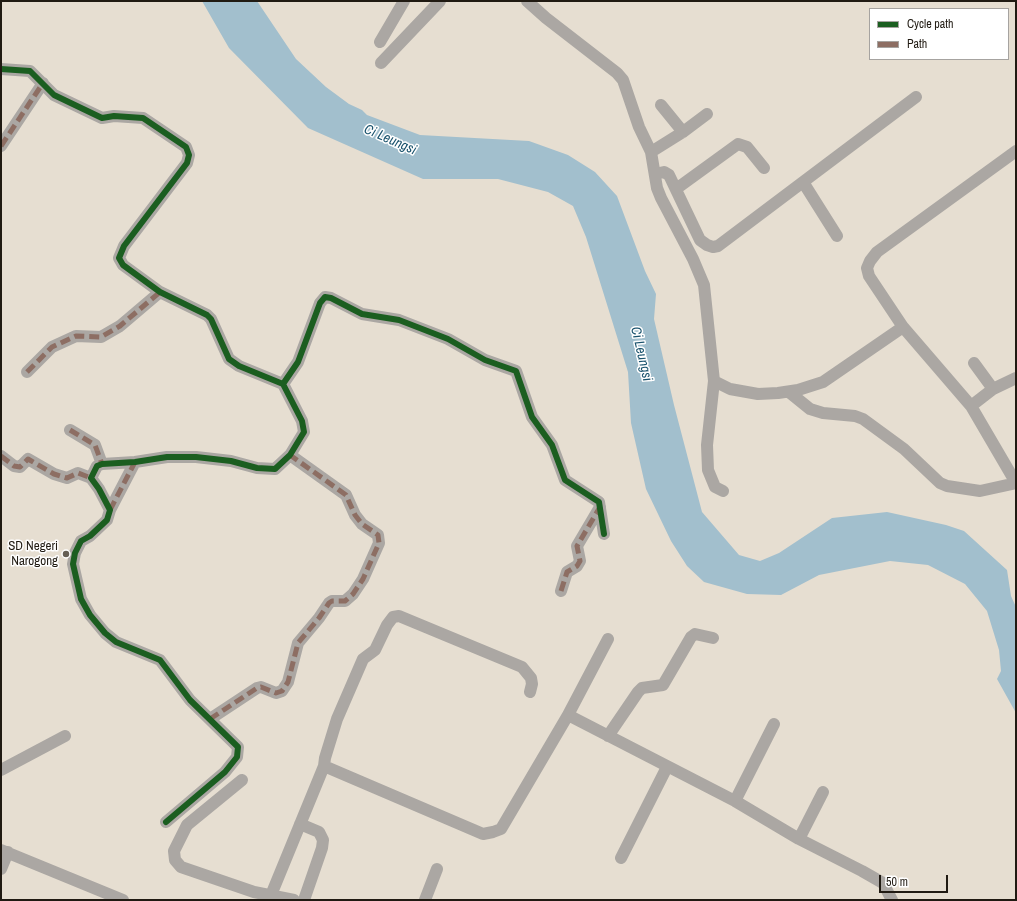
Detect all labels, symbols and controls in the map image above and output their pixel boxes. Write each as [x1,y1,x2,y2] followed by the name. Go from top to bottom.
[869,8,1009,60] legend
[907,16,954,32] text: Cycle path
[907,36,927,52] text: Path
[361,121,419,159] water label: Ci Leungsi
[627,325,655,383] water label: Ci Leungsi
[8,539,58,570] place label: SD Negeri Narogong
[61,549,71,559] marker: SD Negeri Narogong
[881,867,950,893] scale bar
[886,874,908,890] text: 50 m

